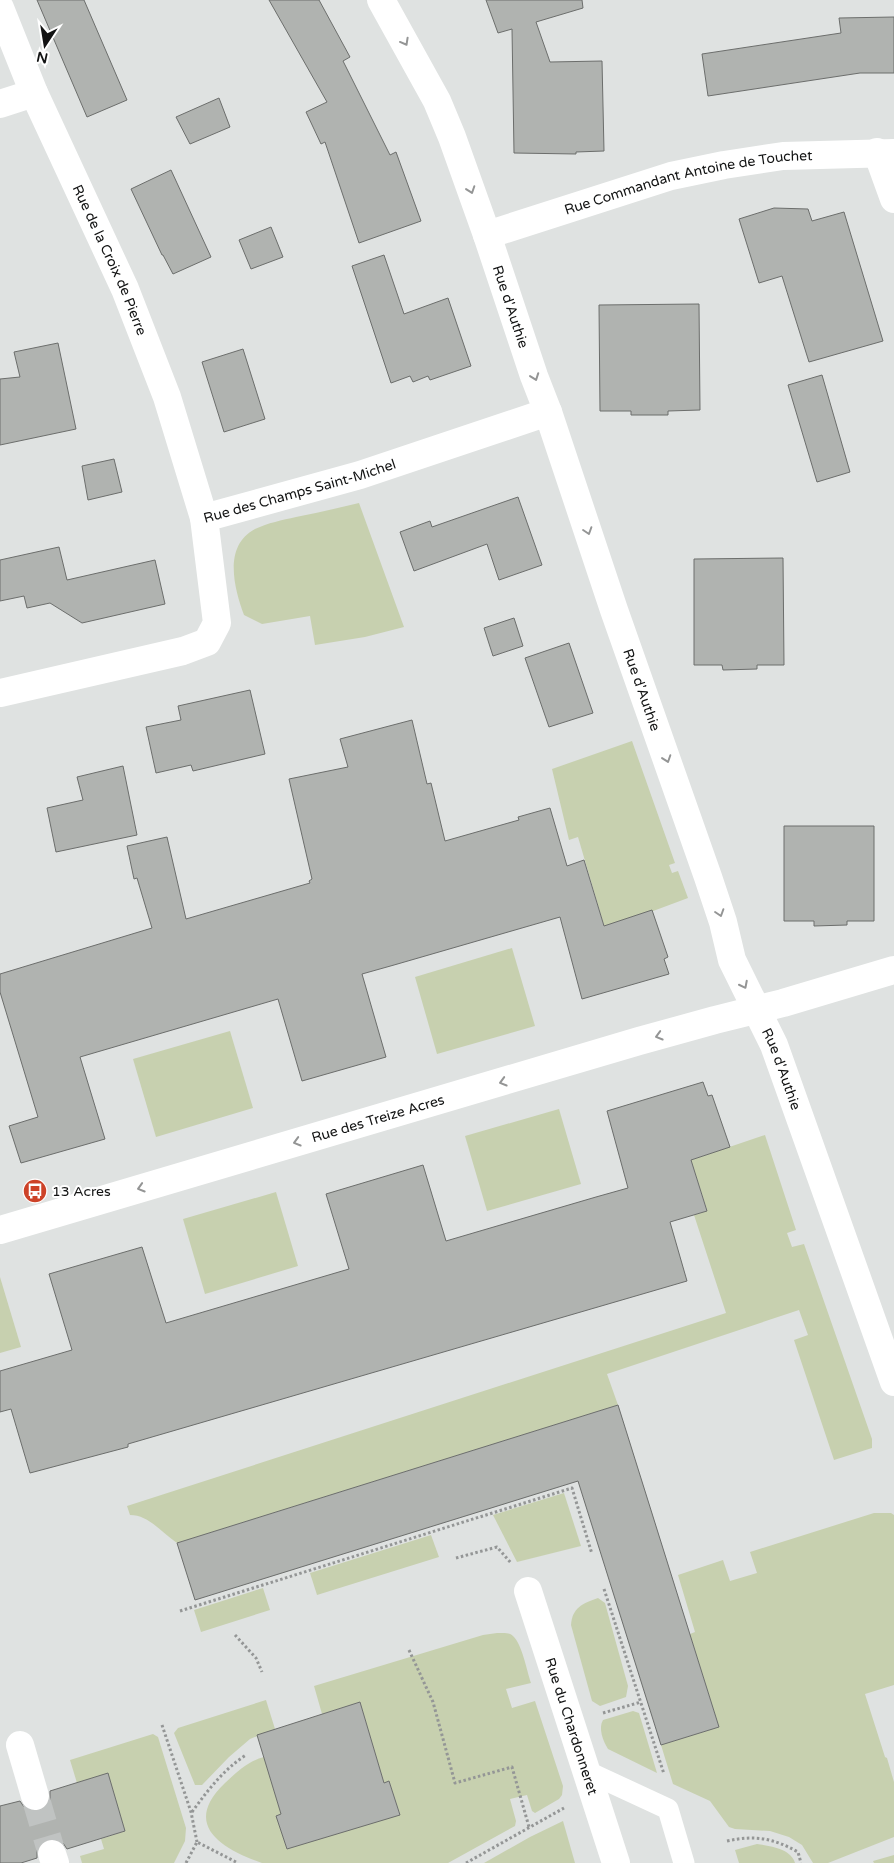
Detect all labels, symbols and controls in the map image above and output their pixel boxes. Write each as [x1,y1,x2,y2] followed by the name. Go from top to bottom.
[20,20,70,70] north arrow
[399,37,409,46] one-way arrow
[35,48,50,67] text: N
[562,147,813,218] street label: Rue Commandant Antoine de Touchet
[69,182,151,338] street label: Rue de la Croix de Pierre
[465,186,475,194] one-way arrow
[489,263,533,350] street label: Rue d'Authie
[529,373,539,381] one-way arrow
[201,455,398,526] street label: Rue des Champs Saint-Michel
[582,526,592,535] one-way arrow
[620,646,664,733] street label: Rue d'Authie
[661,754,671,763] one-way arrow
[714,908,724,916] one-way arrow
[738,980,748,989] one-way arrow
[758,1025,805,1112] street label: Rue d'Authie
[656,1030,664,1040] one-way arrow
[500,1076,508,1086] one-way arrow
[309,1091,446,1146] street label: Rue des Treize Acres
[293,1137,302,1147] one-way arrow
[22,1178,48,1204] bus stop icon: 13 Acres
[137,1182,146,1192] one-way arrow
[52,1183,111,1200] place label: 13 Acres
[542,1655,602,1797] street label: Rue du Chardonneret

